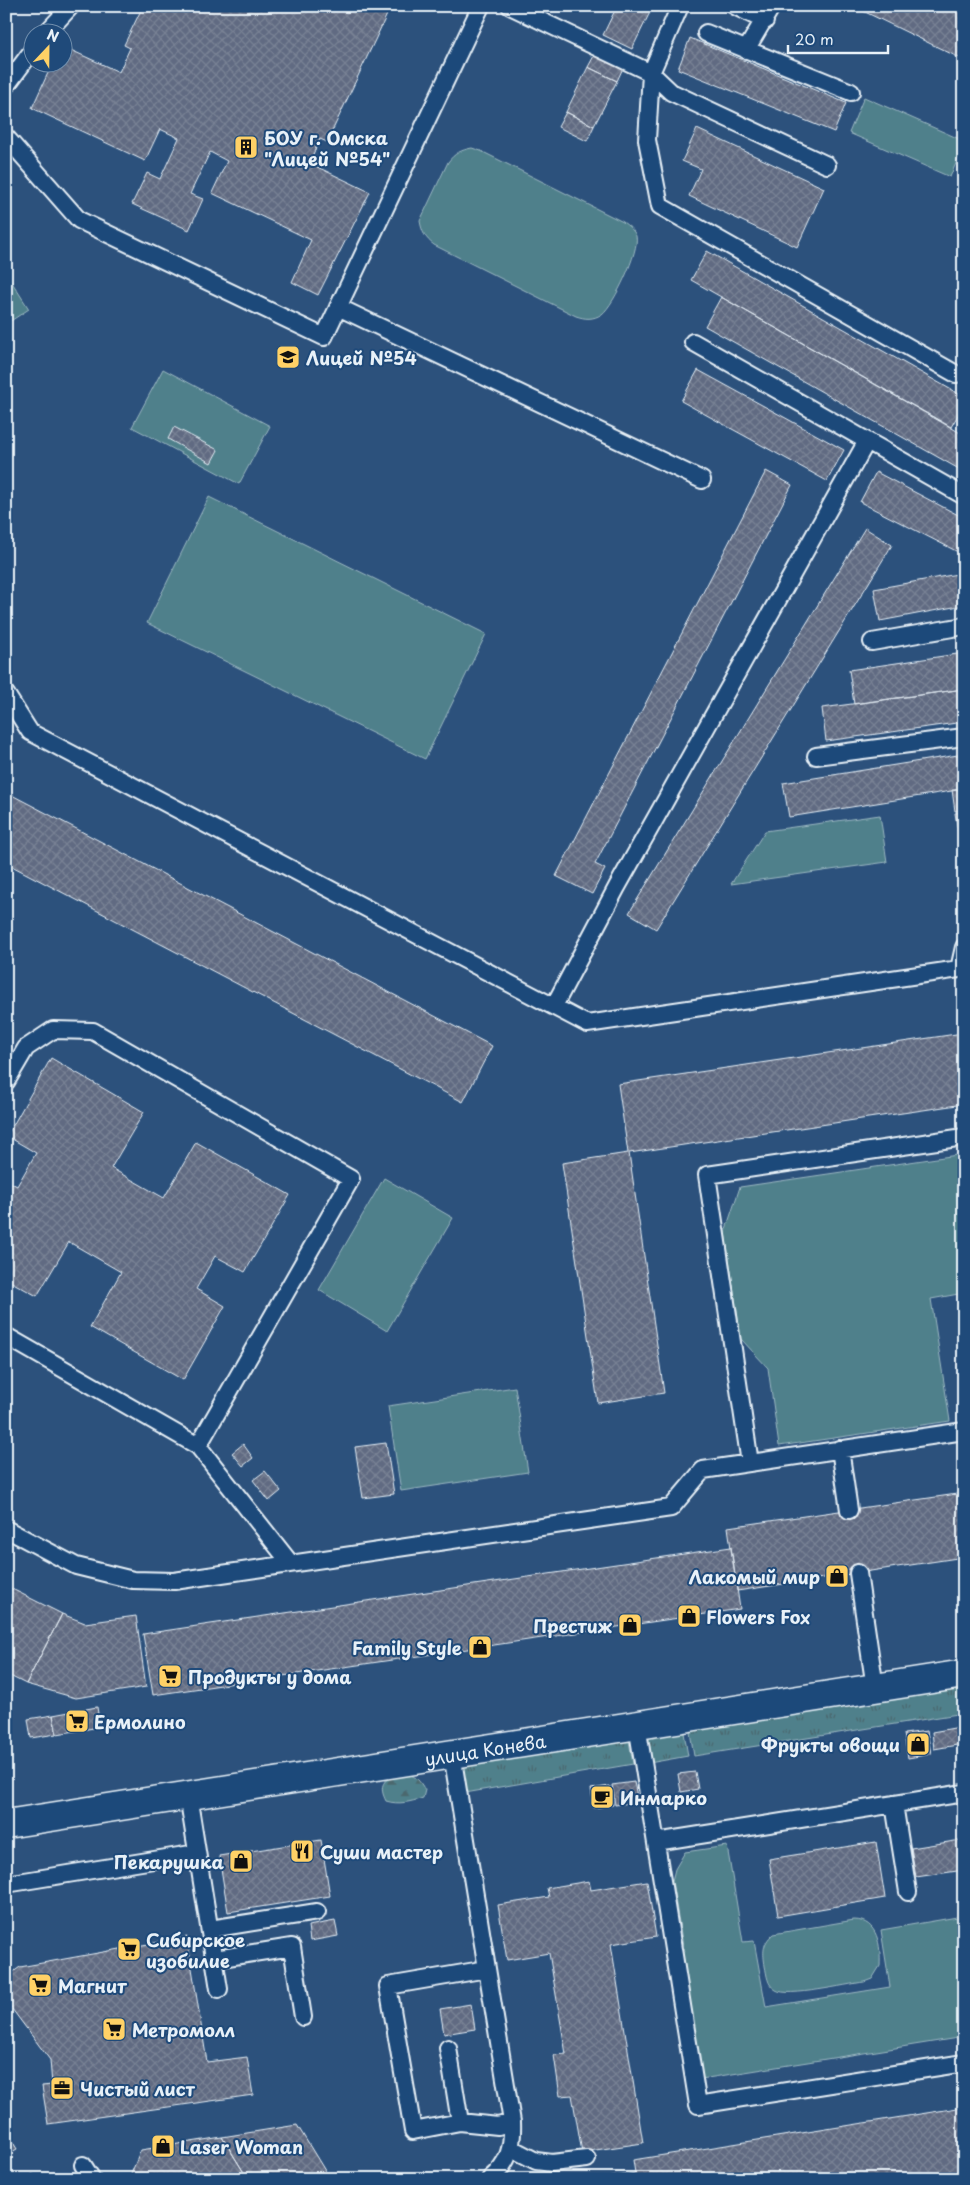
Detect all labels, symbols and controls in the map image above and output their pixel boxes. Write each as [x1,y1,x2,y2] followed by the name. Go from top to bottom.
[22,22,72,72] north arrow
[788,22,888,54] scale bar
[44,24,62,47] text: N
[795,27,834,50] text: 20 m
[264,124,390,172] place label: БОУ г. Омска "Лицей №54"
[233,134,259,160] building icon: БОУ г. Омска "Лицей №54"
[275,344,301,370] school or university icon: Лицей №54
[306,344,417,371] place label: Лицей №54
[689,1563,820,1590] place label: Лакомый мир
[824,1563,850,1589] shop icon: Лакомый мир
[676,1603,702,1629] shop icon: Flowers Fox
[706,1603,810,1630] place label: Flowers Fox
[533,1612,613,1639] place label: Престиж
[617,1612,643,1638] shop icon: Престиж
[352,1634,462,1661] place label: Family Style
[467,1634,493,1660] shop icon: Family Style
[157,1663,183,1689] supermarket icon: Продукты у дома
[188,1663,352,1690] place label: Продукты у дома
[64,1708,90,1734] supermarket icon: Ермолино
[94,1708,186,1735] place label: Ермолино
[423,1726,549,1772] street label: улица Конева
[761,1731,900,1758] place label: Фрукты овощи
[905,1731,931,1757] shop icon: Фрукты овощи
[589,1784,615,1810] cafe icon: Инмарко
[620,1784,707,1811] place label: Инмарко
[289,1838,315,1864] restaurant icon: Суши мастер
[320,1838,443,1865] place label: Суши мастер
[114,1848,224,1875] place label: Пекарушка
[228,1848,254,1874] shop icon: Пекарушка
[146,1926,245,1974] place label: Сибирское изобилие
[116,1936,142,1962] supermarket icon: Сибирское изобилие
[27,1972,53,1998] supermarket icon: Магнит
[58,1972,127,1999] place label: Магнит
[101,2016,127,2042] supermarket icon: Метромолл
[132,2016,235,2043] place label: Метромолл
[49,2075,75,2101] office icon: Чистый лист
[80,2075,196,2102] place label: Чистый лист
[150,2133,176,2159] shop icon: Laser Woman
[180,2133,303,2160] place label: Laser Woman

